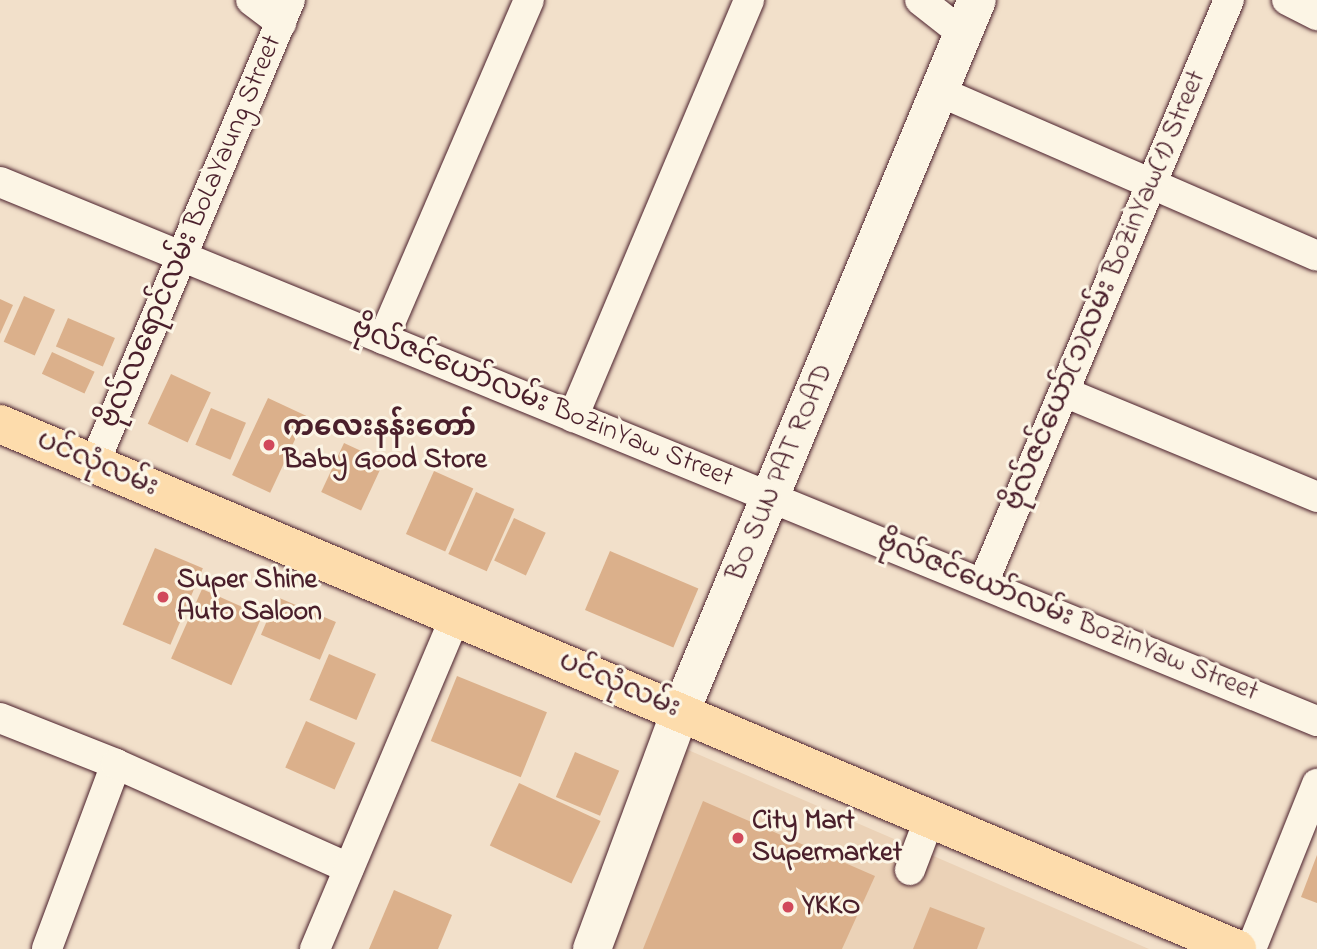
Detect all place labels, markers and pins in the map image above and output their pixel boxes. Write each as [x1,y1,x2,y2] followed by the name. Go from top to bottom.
[283,412,487,478] place label: ကလေးနန်းတော် Baby Good Store
[261,437,277,453] marker: ကလေးနန်းတော် Baby Good Store
[177,564,322,630] place label: Super Shine Auto Saloon
[155,589,171,605] marker: Super Shine Auto Saloon
[752,805,902,871] place label: City Mart Supermarket
[730,830,746,846] marker: City Mart Supermarket
[802,890,860,924] place label: YKKO
[780,899,796,915] marker: YKKO

